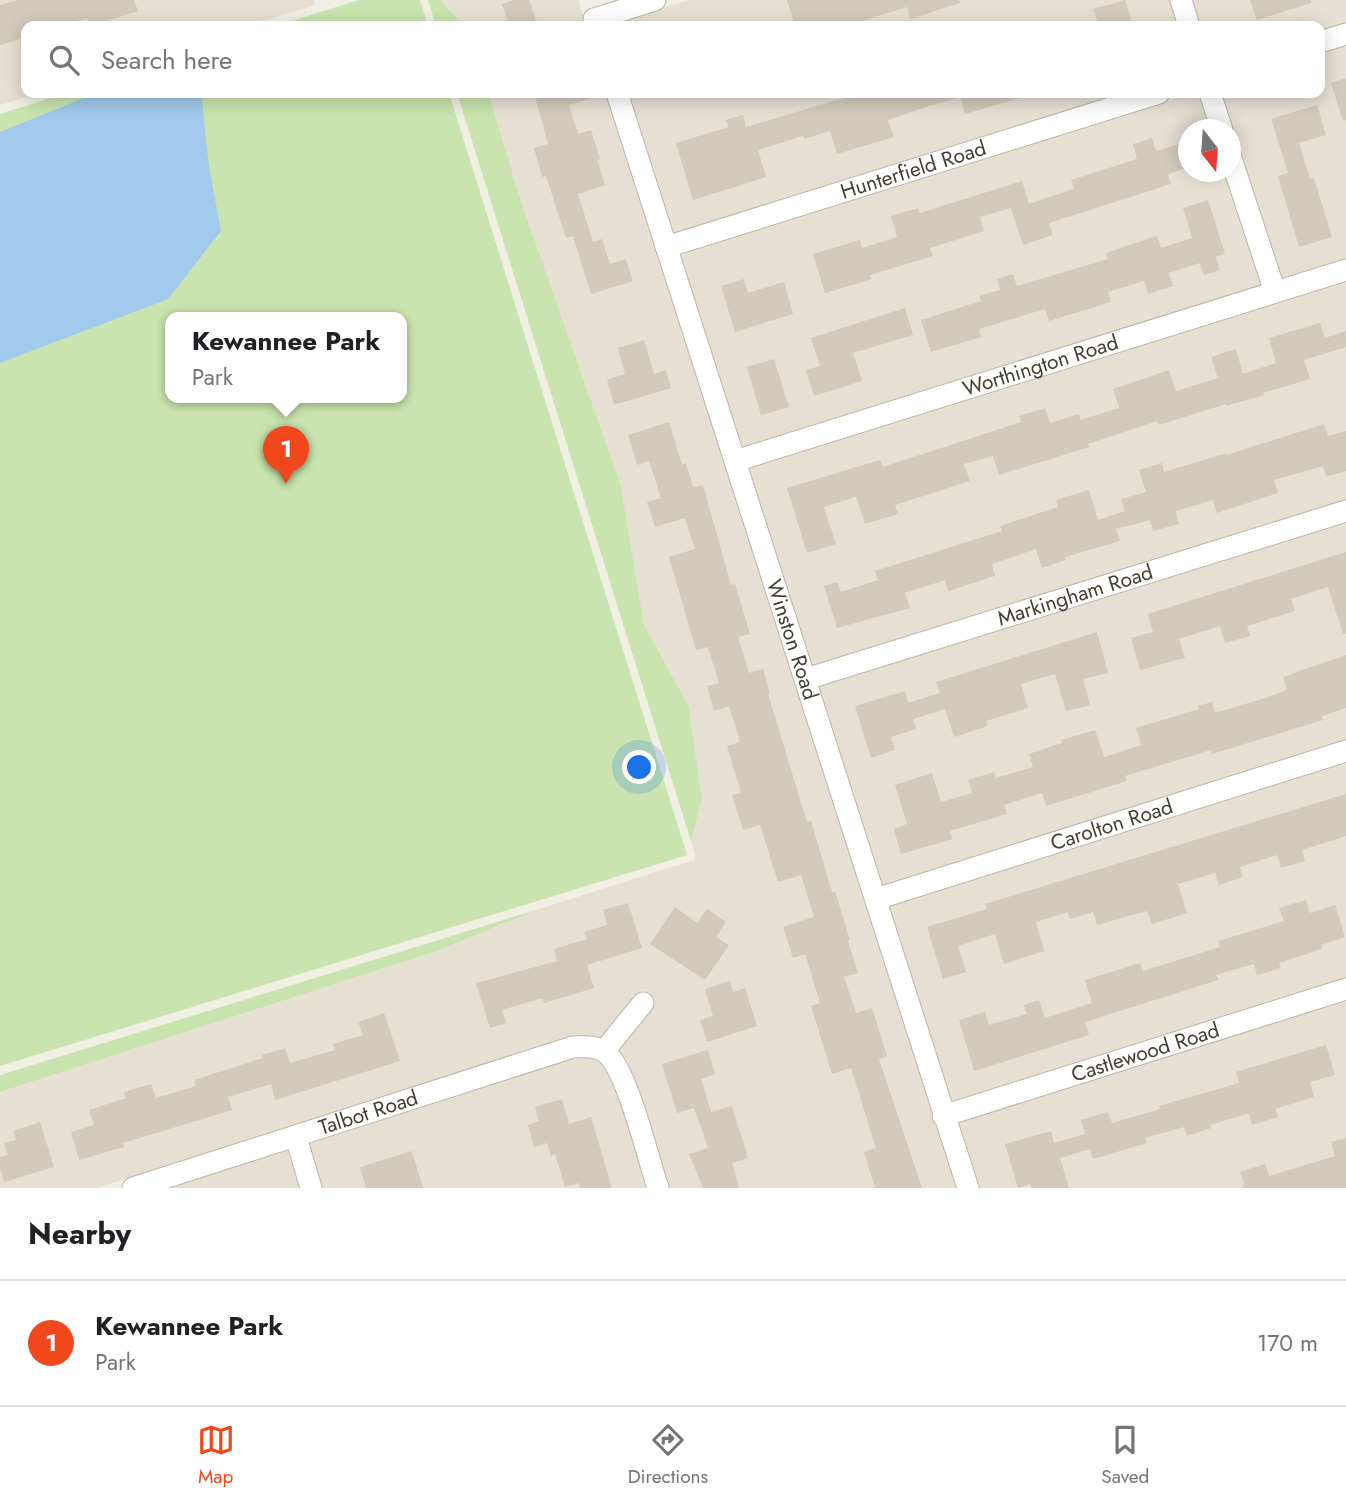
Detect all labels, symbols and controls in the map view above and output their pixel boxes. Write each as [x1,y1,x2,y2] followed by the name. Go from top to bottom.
[21,21,1325,98] search box
[45,41,83,79] icon: search
[101,41,233,79] text: Search here
[1178,119,1241,182] north arrow
[837,133,990,207] street label: Hunterfield Road
[165,312,407,403] popup
[192,322,380,360] text: Kewannee Park
[959,327,1122,404] street label: Worthington Road
[192,360,233,394] text: Park
[263,426,309,484] pin: 1
[994,557,1157,633] street label: Markingham Road
[759,576,826,704] street label: Winston Road
[622,750,656,784] your location
[1047,791,1177,858] street label: Carolton Road
[1067,1015,1223,1090] street label: Castlewood Road
[315,1083,422,1143] street label: Talbot Road
[28,1212,131,1255] text: Nearby
[95,1307,283,1345] text: Kewannee Park
[45,1326,57,1360] text: 1
[1257,1326,1318,1360] text: 170 m
[95,1345,136,1379] text: Park
[197,1421,235,1490] tab: Map
[628,1421,708,1490] tab: Directions
[1101,1421,1149,1490] tab: Saved

